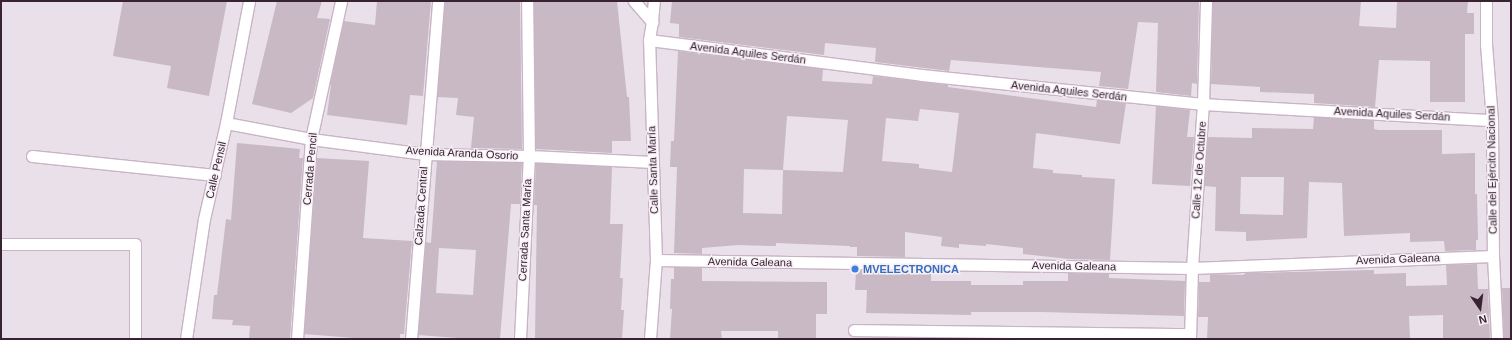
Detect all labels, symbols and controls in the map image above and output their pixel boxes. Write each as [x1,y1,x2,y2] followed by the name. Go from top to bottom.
[689,39,807,67] street label: Avenida Aquiles Serdán
[1010,78,1128,104] street label: Avenida Aquiles Serdán
[1333,104,1451,124] street label: Avenida Aquiles Serdán
[1484,106,1500,234] street label: Calle del Ejército Nacional
[1189,121,1209,219] street label: Calle 12 de Octubre
[645,126,661,214] street label: Calle Santa María
[300,132,320,206] street label: Cerrada Pencil
[203,140,229,200] street label: Calle Pensil
[405,143,519,163] street label: Avenida Aranda Osorio
[412,166,430,246] street label: Calzada Central
[516,178,534,282] street label: Cerrada Santa María
[1356,251,1440,267] street label: Avenida Galeana
[708,255,792,269] street label: Avenida Galeana
[1032,259,1116,273] street label: Avenida Galeana
[863,262,959,276] place label: MVELECTRONICA
[850,264,860,274] marker: MVELECTRONICA
[1460,288,1500,328] north arrow
[1478,313,1488,326] text: N

